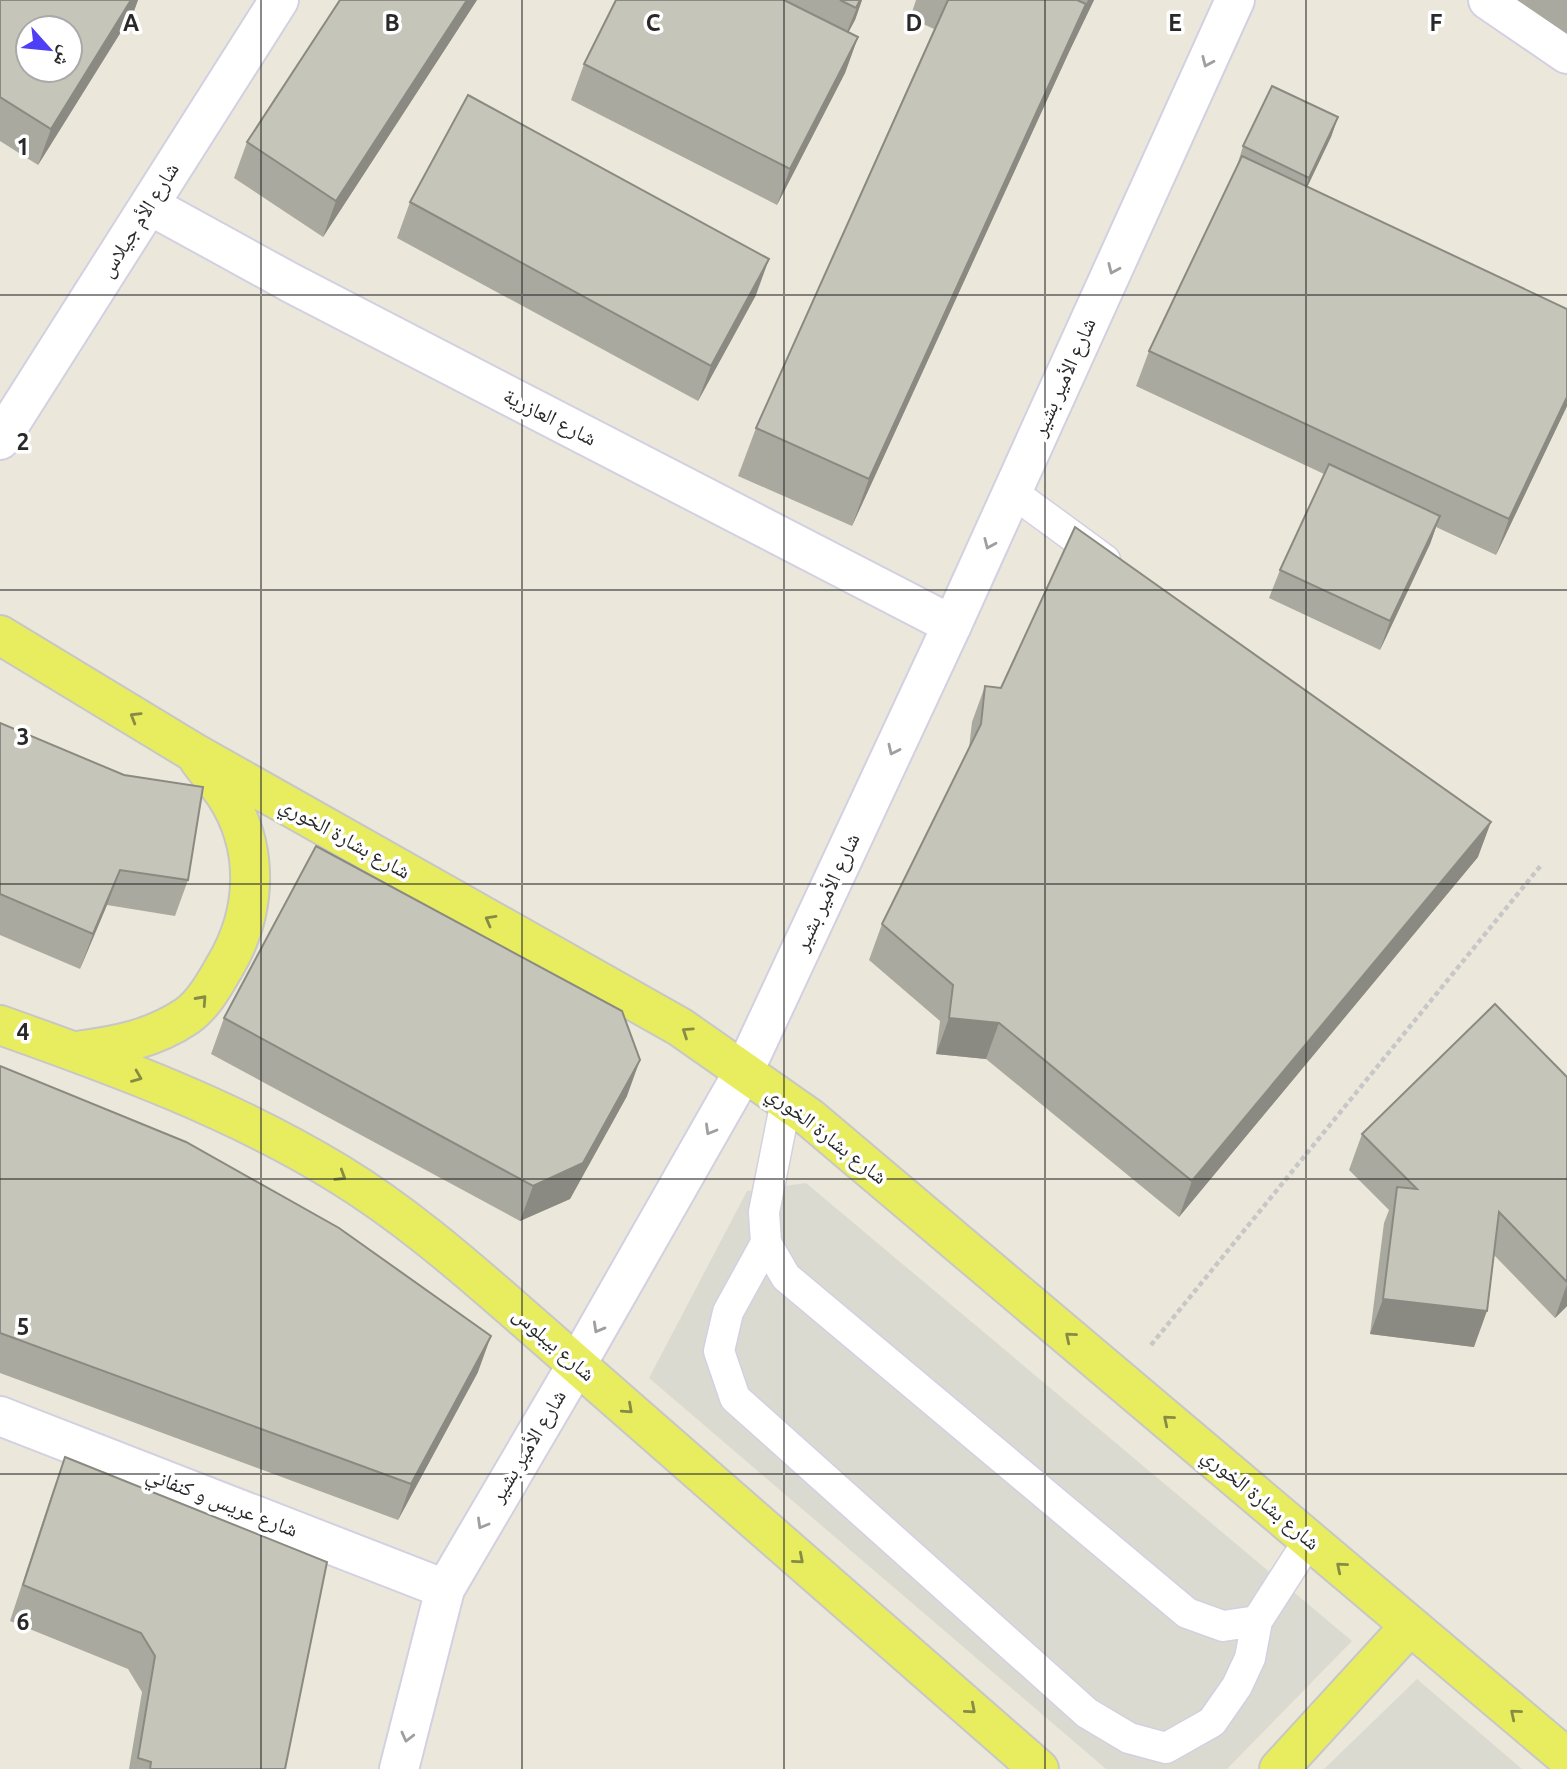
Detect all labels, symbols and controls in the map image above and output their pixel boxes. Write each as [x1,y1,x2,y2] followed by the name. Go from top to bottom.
[123,10,139,35] text: A
[384,10,400,35] text: B
[646,10,661,35] text: C
[906,10,922,35] text: D
[1168,10,1182,35] text: E
[1430,10,1443,35] text: F
[14,14,84,84] north arrow
[49,42,79,71] text: ش
[1201,55,1215,67] one-way arrow
[17,134,29,159] text: 1
[93,158,185,283] street label: شارع الأم جيلاس
[1107,262,1121,275] one-way arrow
[1026,314,1102,441] street label: شارع الأمير بشير
[499,382,601,452] street label: شارع العازرية
[17,429,29,454] text: 2
[983,536,997,549] one-way arrow
[129,712,142,725] one-way arrow
[17,724,29,749] text: 3
[888,743,902,755] one-way arrow
[273,791,415,888] street label: شارع بشارة الخوري
[788,829,866,956] street label: شارع الأمير بشير
[484,915,497,928] one-way arrow
[194,995,206,1008] one-way arrow
[17,1019,30,1044] text: 4
[682,1028,695,1041] one-way arrow
[131,1068,143,1082] one-way arrow
[760,1080,892,1193] street label: شارع بشارة الخوري
[705,1123,718,1136] one-way arrow
[334,1168,347,1181] one-way arrow
[508,1301,600,1387] street label: شارع بيبلوس
[17,1314,29,1339] text: 5
[593,1321,606,1333] one-way arrow
[1065,1333,1078,1345] one-way arrow
[484,1385,572,1508] street label: شارع الأمير بشير
[620,1401,633,1413] one-way arrow
[1163,1416,1176,1428] one-way arrow
[1195,1442,1325,1558] street label: شارع بشارة الخوري
[141,1461,301,1546] street label: شارع عريس و كنفاني
[478,1517,491,1530] one-way arrow
[791,1551,804,1563] one-way arrow
[1337,1563,1350,1575] one-way arrow
[17,1609,30,1634] text: 6
[962,1701,975,1713] one-way arrow
[1510,1710,1523,1722] one-way arrow
[401,1731,415,1743] one-way arrow

